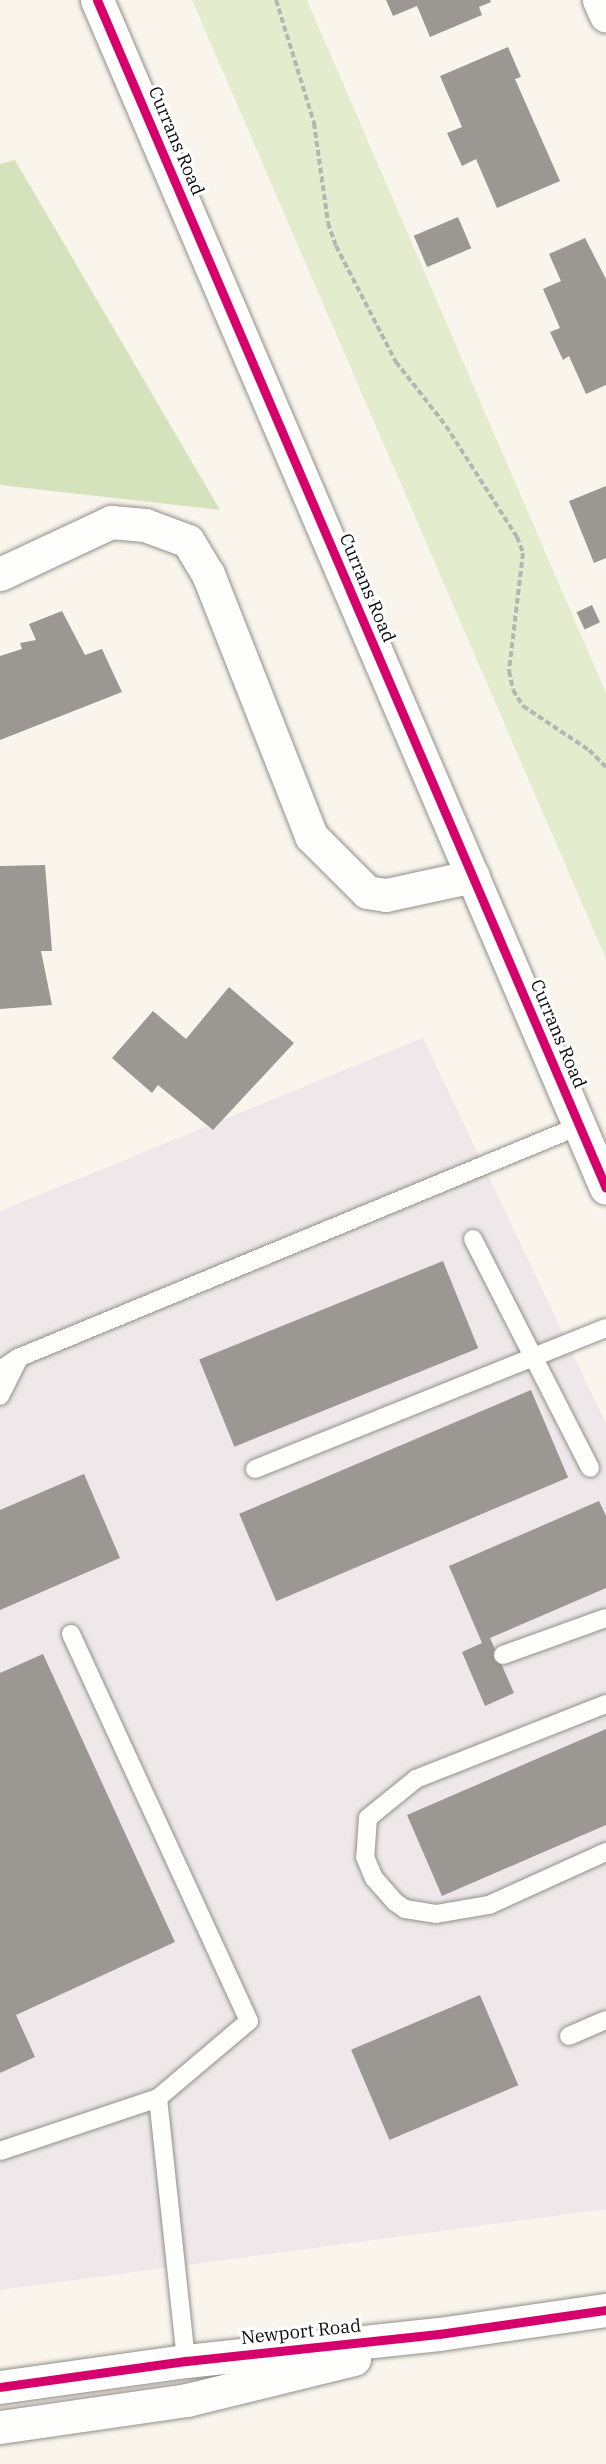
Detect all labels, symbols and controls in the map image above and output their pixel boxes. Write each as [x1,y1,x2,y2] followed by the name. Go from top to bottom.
[143,83,209,199] street label: Currans Road
[334,530,400,646] street label: Currans Road
[525,976,591,1092] street label: Currans Road
[240,2315,362,2349] street label: Newport Road

